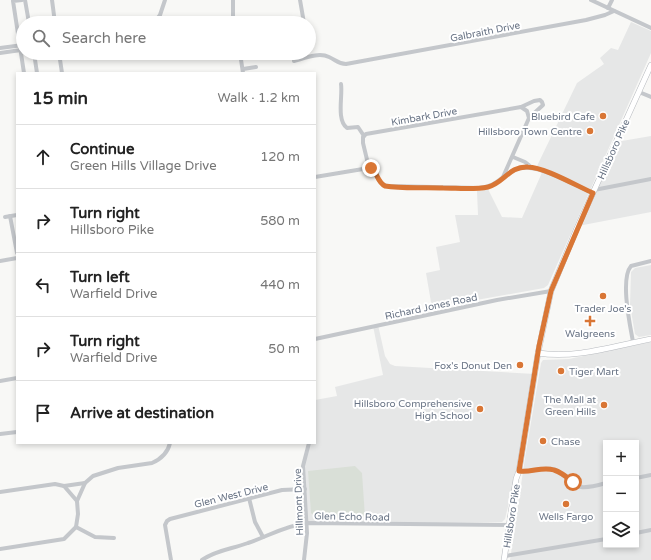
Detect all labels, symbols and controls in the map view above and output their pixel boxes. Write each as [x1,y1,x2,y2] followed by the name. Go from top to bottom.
[16,16,316,60] search box
[449,19,522,45] street label: Galbraith Drive
[30,27,52,49] icon: search
[62,29,146,47] text: Search here
[32,88,88,109] text: 15 min
[218,90,300,106] text: Walk · 1.2 km
[390,105,458,129] street label: Kimbark Drive
[531,111,595,123] place label: Bluebird Cafe
[598,111,608,121] marker: Bluebird Cafe
[595,117,633,181] street label: Hillsboro Pike
[478,126,582,138] place label: Hillsboro Town Centre
[585,126,595,136] marker: Hillsboro Town Centre
[70,140,134,158] text: Continue
[32,146,54,168] icon: ahead
[260,149,300,165] text: 120 m
[70,158,217,174] text: Green Hills Village Drive
[362,159,380,177] route end
[70,204,140,222] text: Turn right
[32,210,54,232] icon: right
[260,213,300,229] text: 580 m
[70,222,154,238] text: Hillsboro Pike
[70,268,130,286] text: Turn left
[32,274,54,296] icon: left
[260,277,300,293] text: 440 m
[70,286,157,302] text: Warfield Drive
[384,291,479,323] street label: Richard Jones Road
[598,291,608,301] marker: Trader Joe's
[575,303,632,315] place label: Trader Joe's
[585,316,595,326] marker: Walgreens
[565,328,615,340] place label: Walgreens
[70,332,140,350] text: Turn right
[32,338,54,360] icon: right
[268,341,300,357] text: 50 m
[70,350,157,366] text: Warfield Drive
[434,360,512,372] place label: Fox's Donut Den
[515,360,525,370] marker: Fox's Donut Den
[556,366,566,376] marker: Tiger Mart
[569,366,619,378] place label: Tiger Mart
[543,394,596,418] place label: The Mall at Green Hills
[354,398,472,422] place label: Hillsboro Comprehensive High School
[599,400,609,410] marker: The Mall at Green Hills
[32,402,54,424] icon: arrive
[70,404,214,422] text: Arrive at destination
[475,404,485,414] marker: Hillsboro Comprehensive High School
[538,436,548,446] marker: Chase
[551,436,580,448] place label: Chase
[603,440,639,548] map controls
[603,440,639,476] button: +
[292,468,306,536] street label: Hillmont Drive
[564,473,582,491] route start
[603,476,639,512] button: −
[193,481,270,511] street label: Glen West Drive
[501,483,523,549] street label: Hillsboro Pike
[561,499,571,509] marker: Wells Fargo
[314,510,390,524] street label: Glen Echo Road
[539,511,593,523] place label: Wells Fargo
[603,512,639,548] button: layers

